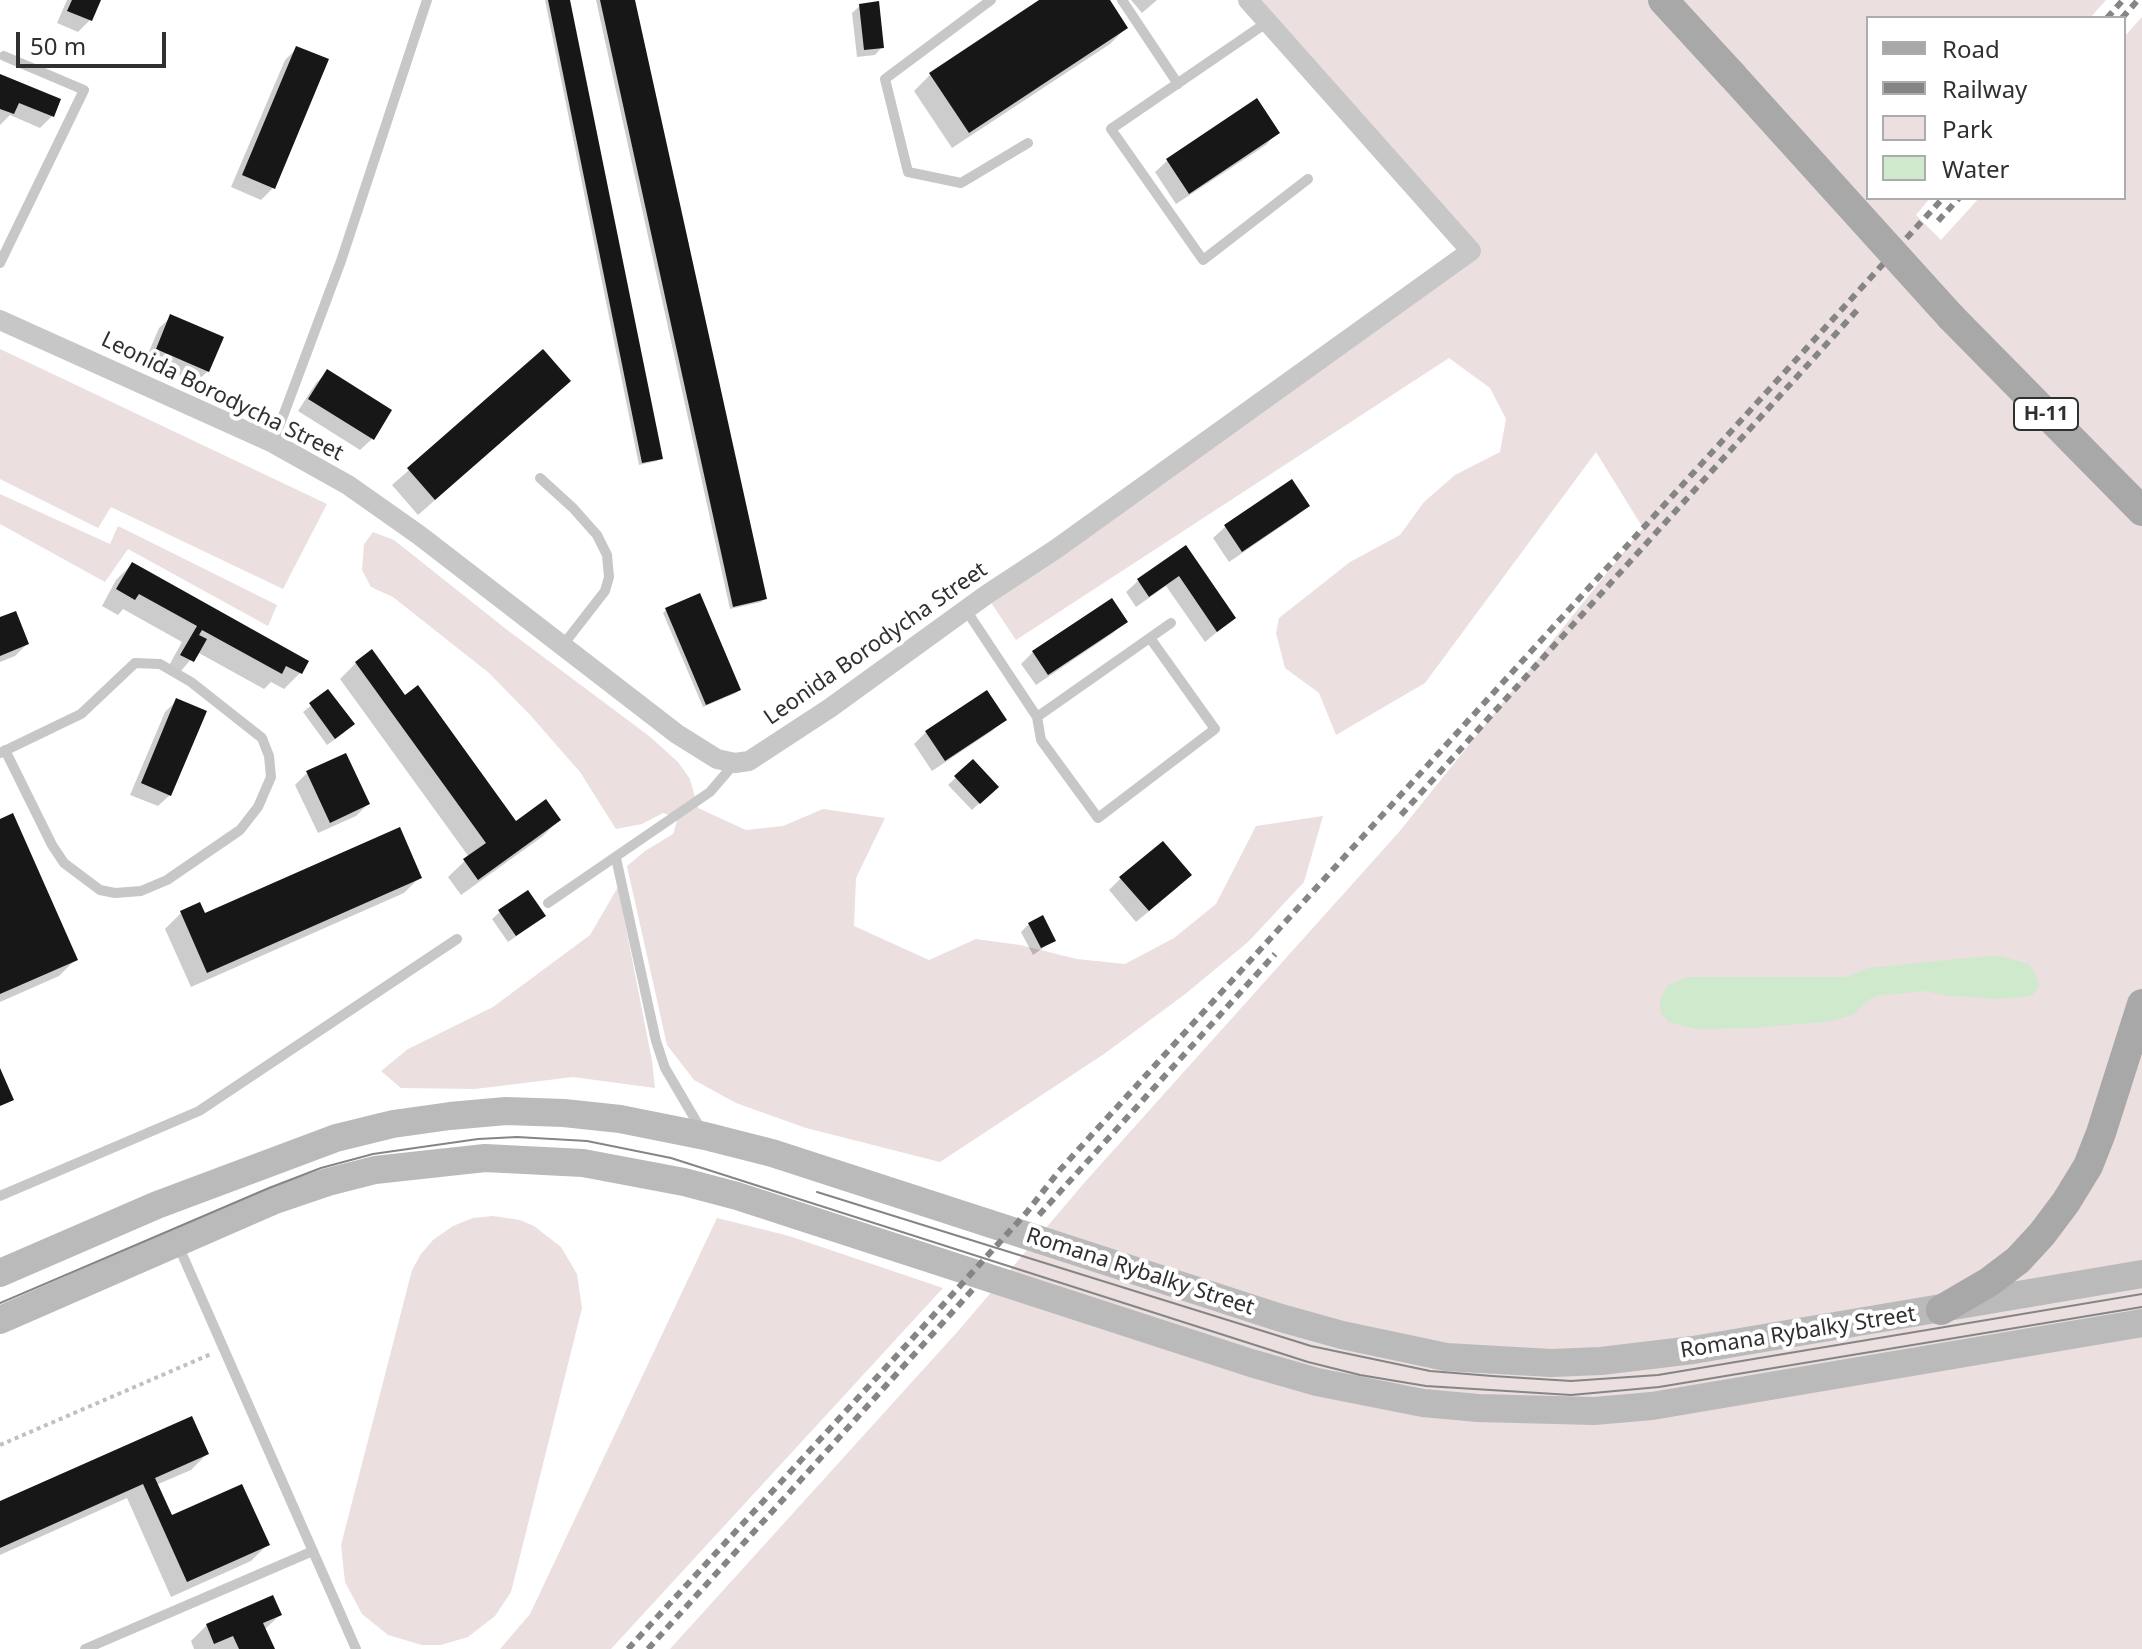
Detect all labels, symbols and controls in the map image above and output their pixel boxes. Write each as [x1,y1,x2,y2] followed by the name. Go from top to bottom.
[20,16,170,66] scale bar
[1866,16,2126,200] legend
[30,29,86,62] text: 50 m
[1942,32,2000,65] text: Road
[1942,72,2027,105] text: Railway
[1942,112,1993,145] text: Park
[1942,152,2009,185] text: Water
[97,327,347,467] street label: Leonida Borodycha Street
[2014,398,2078,430] road number: Н-11
[759,557,993,731] street label: Leonida Borodycha Street
[1023,1223,1257,1321] street label: Romana Rybalky Street
[1678,1301,1918,1365] street label: Romana Rybalky Street

